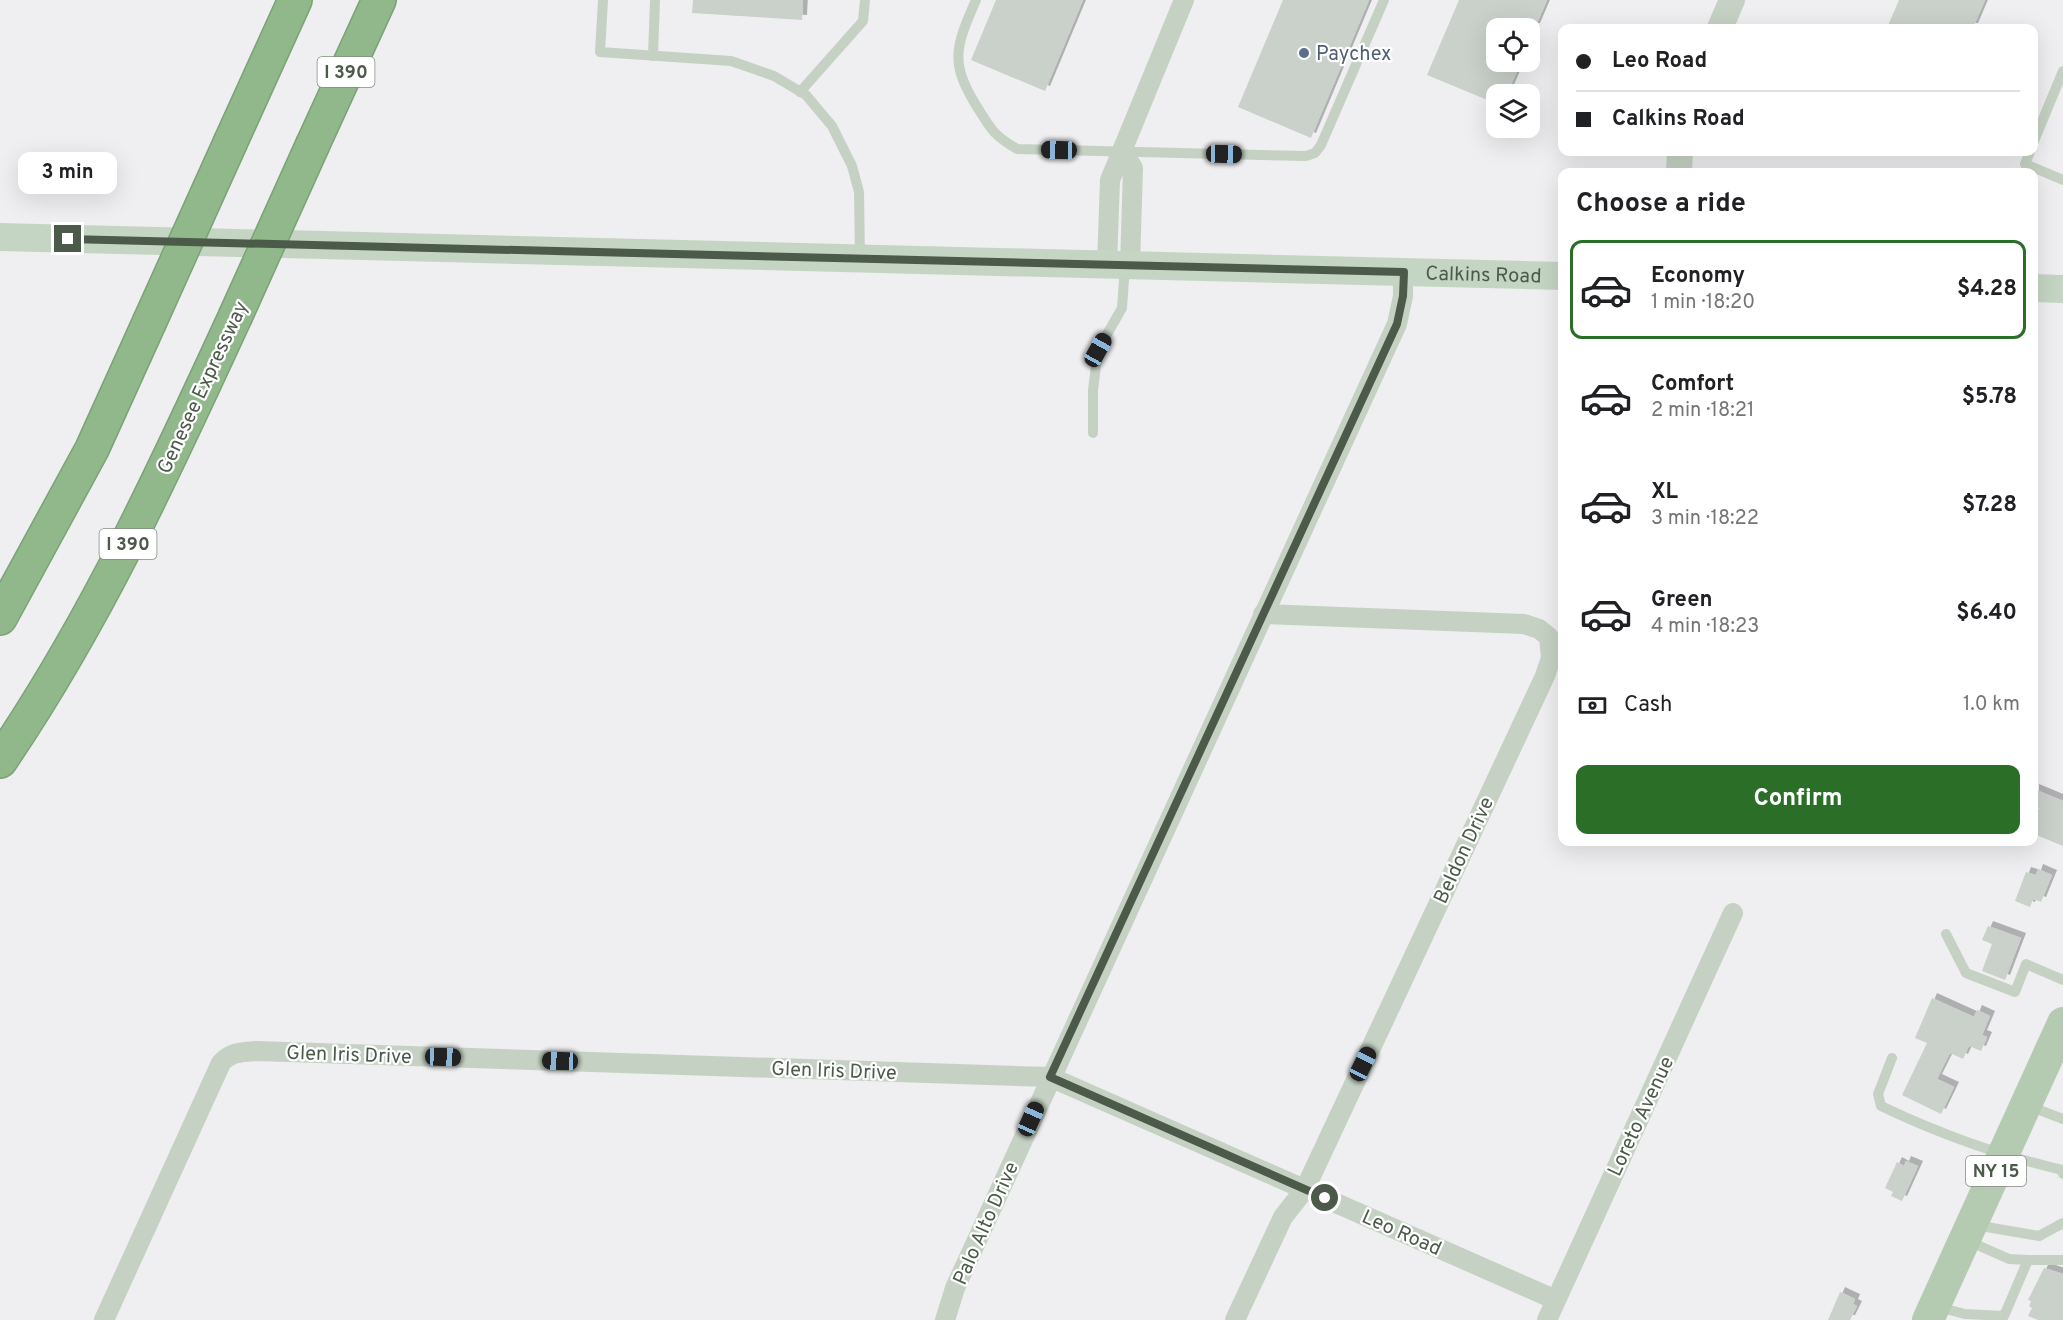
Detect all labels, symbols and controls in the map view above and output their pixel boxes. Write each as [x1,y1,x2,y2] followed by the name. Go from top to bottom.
[1486,18,1540,138] map controls
[1486,18,1540,72] button: locate
[1316,42,1391,68] place label: Paychex
[1297,46,1311,60] marker: Paychex
[1612,48,1707,75] text: Leo Road
[318,57,374,87] road number: I 390
[1486,84,1540,138] button: layers
[1612,106,1745,133] text: Calkins Road
[1041,141,1077,159] car
[1206,145,1242,163] car
[19,152,118,194] callout: 3 min
[41,160,94,186] text: 3 min
[1576,187,1746,221] text: Choose a ride
[54,225,81,252] route end
[1425,262,1542,290] street label: Calkins Road
[1579,263,1633,317] icon: car
[1651,263,1745,290] text: Economy
[1957,276,2017,303] text: $4.28
[1651,290,1755,316] text: 1 min · 18:20
[152,297,255,478] street label: Genesee Expressway
[1081,330,1115,370] car
[1579,371,1633,425] icon: car
[1651,371,1734,398] text: Comfort
[1962,384,2017,411] text: $5.78
[1651,398,1755,424] text: 2 min · 18:21
[1579,479,1633,533] icon: car
[1651,479,1678,506] text: XL
[1962,492,2017,519] text: $7.28
[1651,506,1759,532] text: 3 min · 18:22
[100,529,156,559] road number: I 390
[1579,587,1633,641] icon: car
[1651,587,1713,614] text: Green
[1956,600,2017,627] text: $6.40
[1651,614,1759,640] text: 4 min · 18:23
[1576,689,1609,722] icon: cash
[1624,692,1673,719] text: Cash
[1963,692,2020,718] text: 1.0 km
[1576,765,2020,834] button: Confirm
[1429,793,1501,908] street label: Beldon Drive
[286,1041,412,1071] street label: Glen Iris Drive
[1347,1044,1379,1084] car
[425,1047,461,1067] car
[542,1051,578,1071] car
[1603,1053,1681,1181] street label: Loreto Avenue
[771,1057,897,1087] street label: Glen Iris Drive
[1015,1099,1047,1139] car
[1966,1156,2026,1186] road number: NY 15
[948,1158,1026,1290] street label: Palo Alto Drive
[1311,1184,1338,1211] route start
[1357,1205,1445,1263] street label: Leo Road

